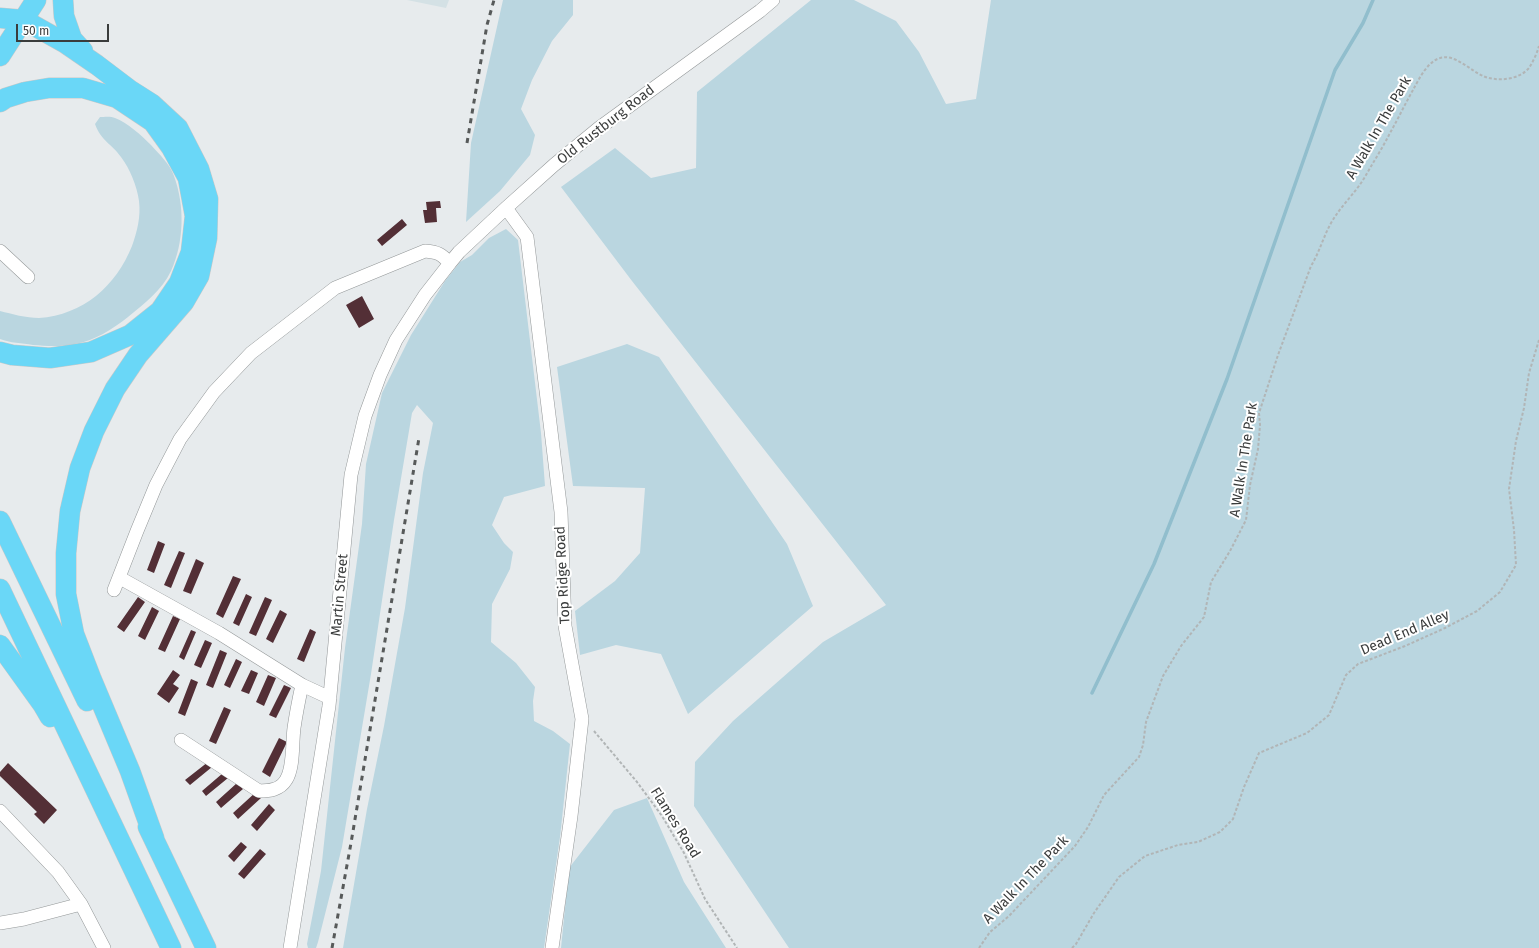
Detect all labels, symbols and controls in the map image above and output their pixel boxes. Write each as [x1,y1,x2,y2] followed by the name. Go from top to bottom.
[18,16,111,42] scale bar
[23,24,49,38] text: 50 m
[1343,74,1415,182] street label: A Walk In The Park
[554,82,658,168] street label: Old Rustburg Road
[1227,402,1261,518] street label: A Walk In The Park
[552,526,574,624] street label: Top Ridge Road
[328,553,352,637] street label: Martin Street
[1358,607,1452,659] street label: Dead End Alley
[647,784,703,862] street label: Flames Road
[980,833,1072,927] street label: A Walk In The Park

